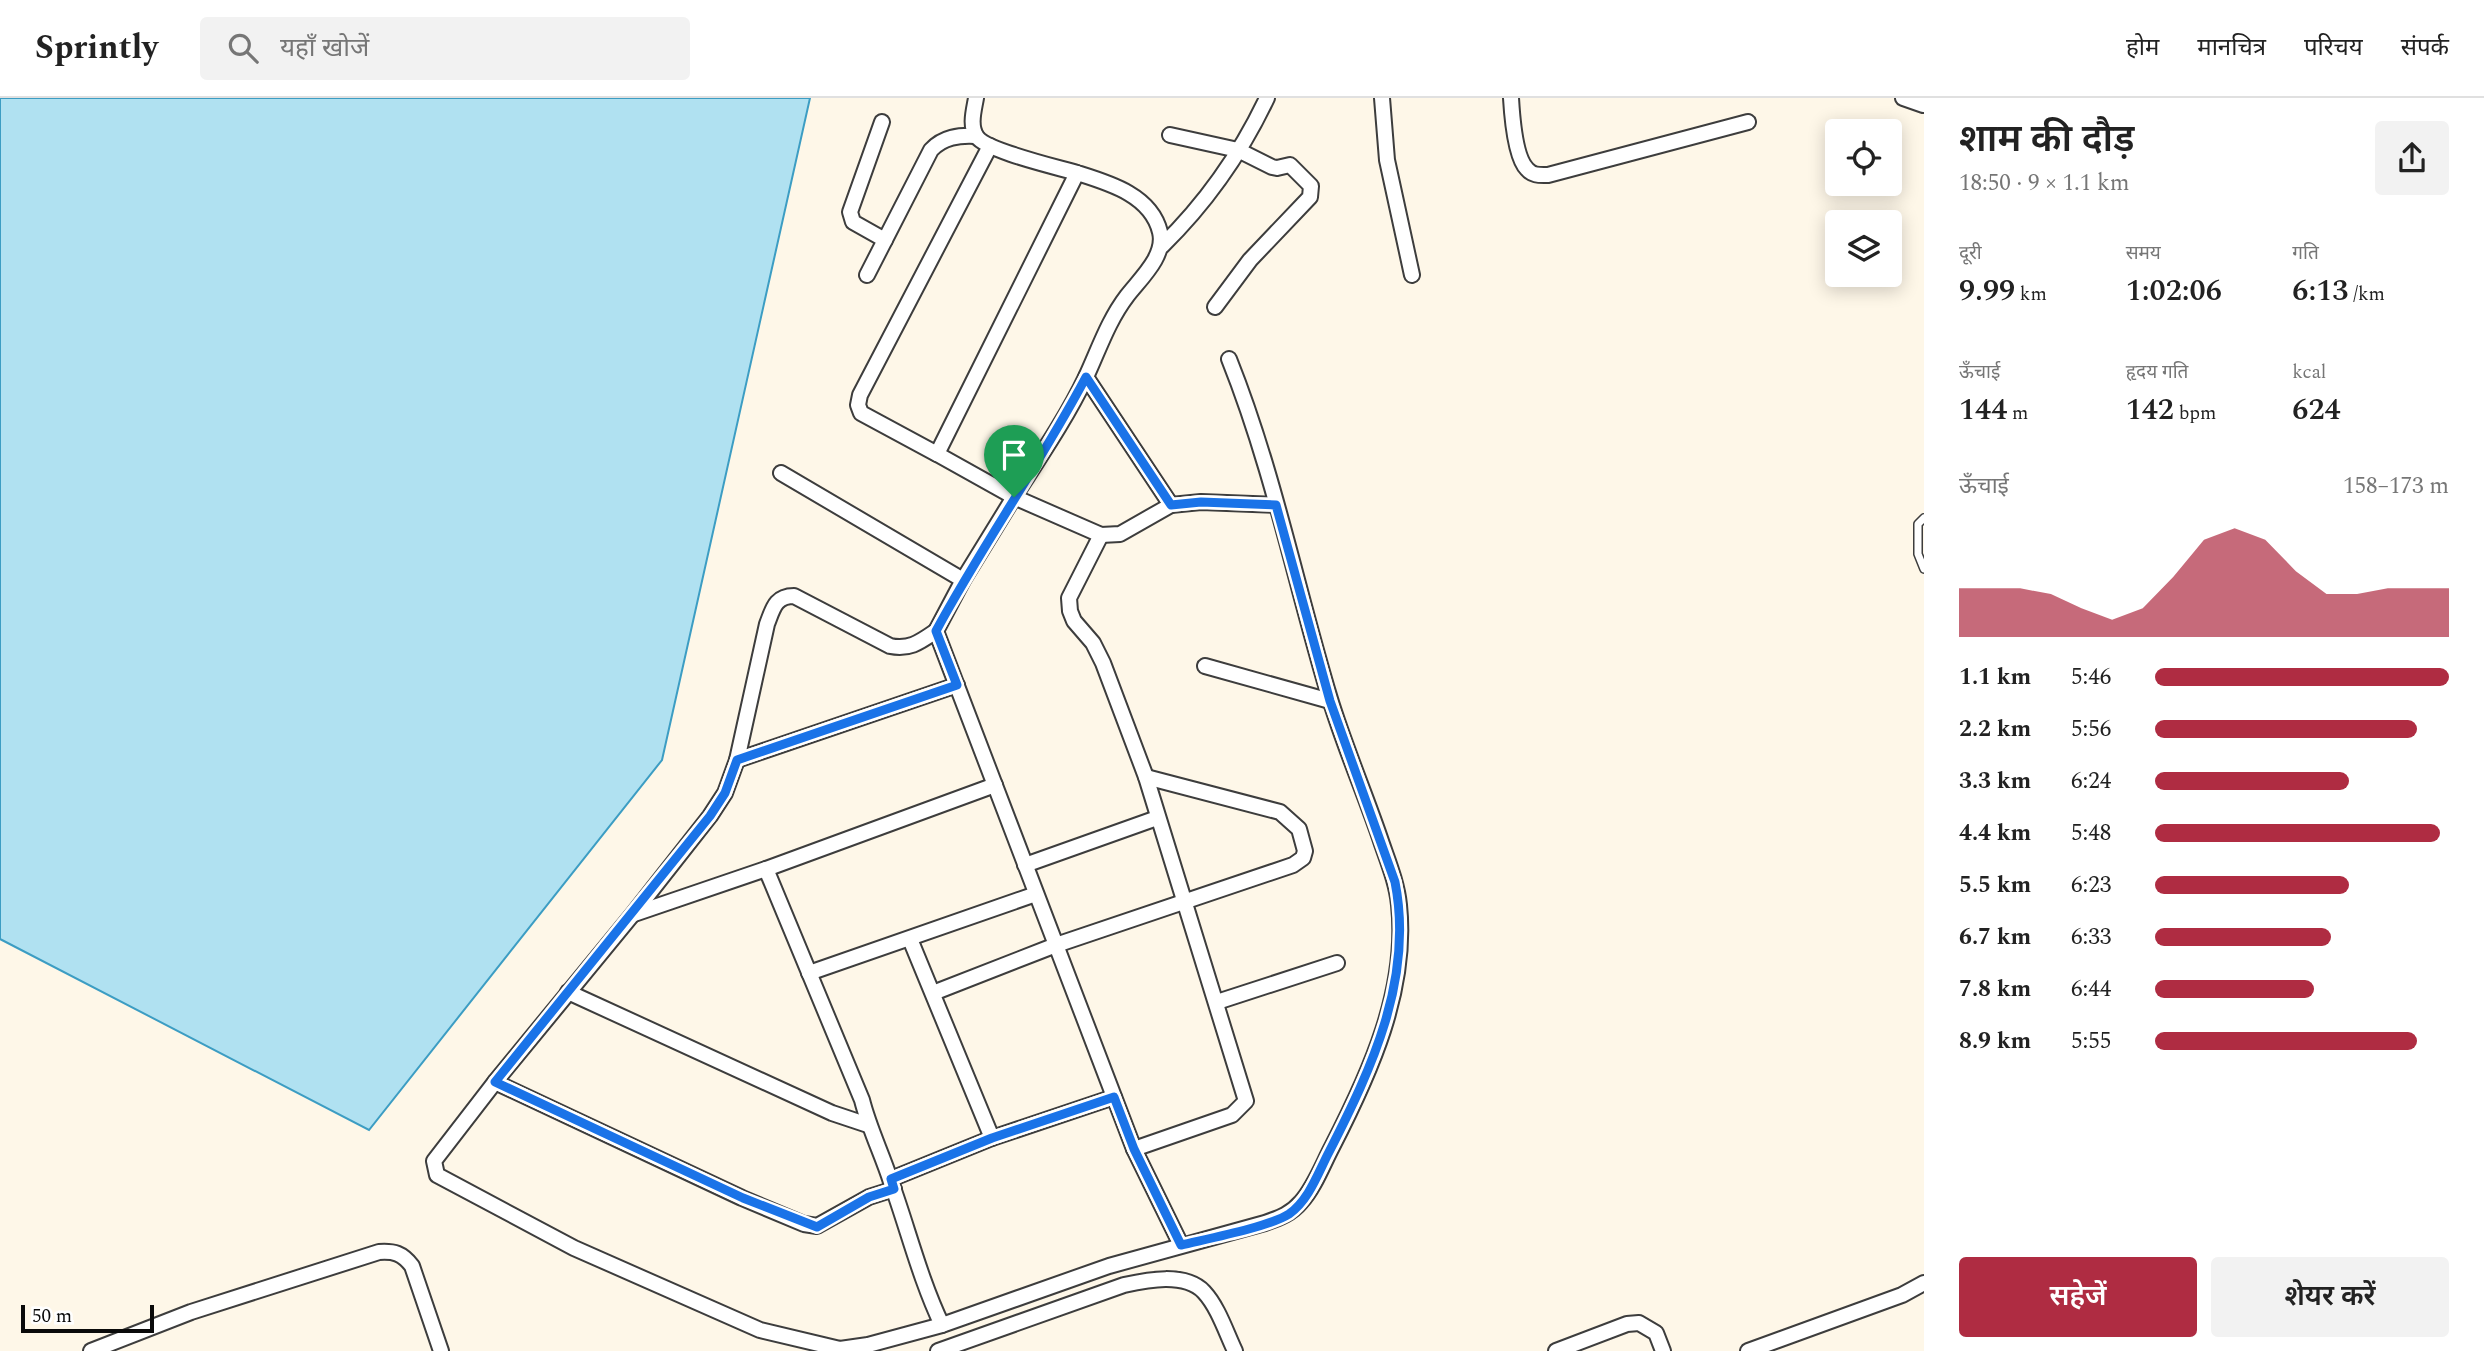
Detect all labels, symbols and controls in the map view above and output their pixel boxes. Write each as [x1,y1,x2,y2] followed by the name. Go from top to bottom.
[200,17,690,80] search box
[35,23,158,73] text: Sprintly
[280,28,369,68] text: यहाँ खोजें
[224,29,262,67] icon: search
[2126,30,2159,66] text: होम
[2197,30,2266,66] text: मानचित्र
[2304,30,2363,66] text: परिचय
[2401,30,2449,66] text: संपर्क
[1959,111,2134,169] text: शाम की दौड़
[1825,119,1902,287] map controls
[1825,119,1902,196] button: locate
[2375,121,2449,195] button: share
[1959,166,2130,201] text: 18:50 · 9 × 1.1 km
[1825,210,1902,287] button: layers
[1959,239,1982,268] text: दूरी
[2126,239,2161,268] text: समय
[2292,239,2319,268] text: गति
[1959,268,2015,314] text: 9.99
[2126,268,2222,314] text: 1:02:06
[2292,268,2348,314] text: 6:13
[2015,280,2047,309] text: km
[2348,280,2385,309] text: /km
[1959,358,2000,387] text: ऊँचाई
[2126,358,2188,387] text: हृदय गति
[2292,358,2326,387] text: kcal
[1959,387,2007,433] text: 144
[2126,387,2174,433] text: 142
[2292,387,2341,433] text: 624
[2007,399,2028,428] text: m
[2174,399,2216,428] text: bpm
[984,425,1044,497] pin
[995,436,1033,474] icon: arrive
[1959,469,2009,504] text: ऊँचाई
[2343,469,2449,504] text: 158–173 m
[1959,660,2031,695] text: 1.1 km
[2071,660,2111,695] text: 5:46
[1959,712,2031,747] text: 2.2 km
[2071,712,2111,747] text: 5:56
[1959,764,2031,799] text: 3.3 km
[2071,764,2111,799] text: 6:24
[1959,816,2031,851] text: 4.4 km
[2071,816,2111,851] text: 5:48
[1959,868,2031,903] text: 5.5 km
[2071,868,2111,903] text: 6:23
[1959,920,2031,955] text: 6.7 km
[2071,920,2111,955] text: 6:33
[1959,972,2031,1007] text: 7.8 km
[2071,972,2111,1007] text: 6:44
[1959,1024,2031,1059] text: 8.9 km
[2071,1024,2111,1059] text: 5:55
[1959,1257,2197,1337] button: सहेजें
[2211,1257,2449,1337] button: शेयर करें
[21,1302,154,1334] scale bar
[32,1302,72,1331] text: 50 m

